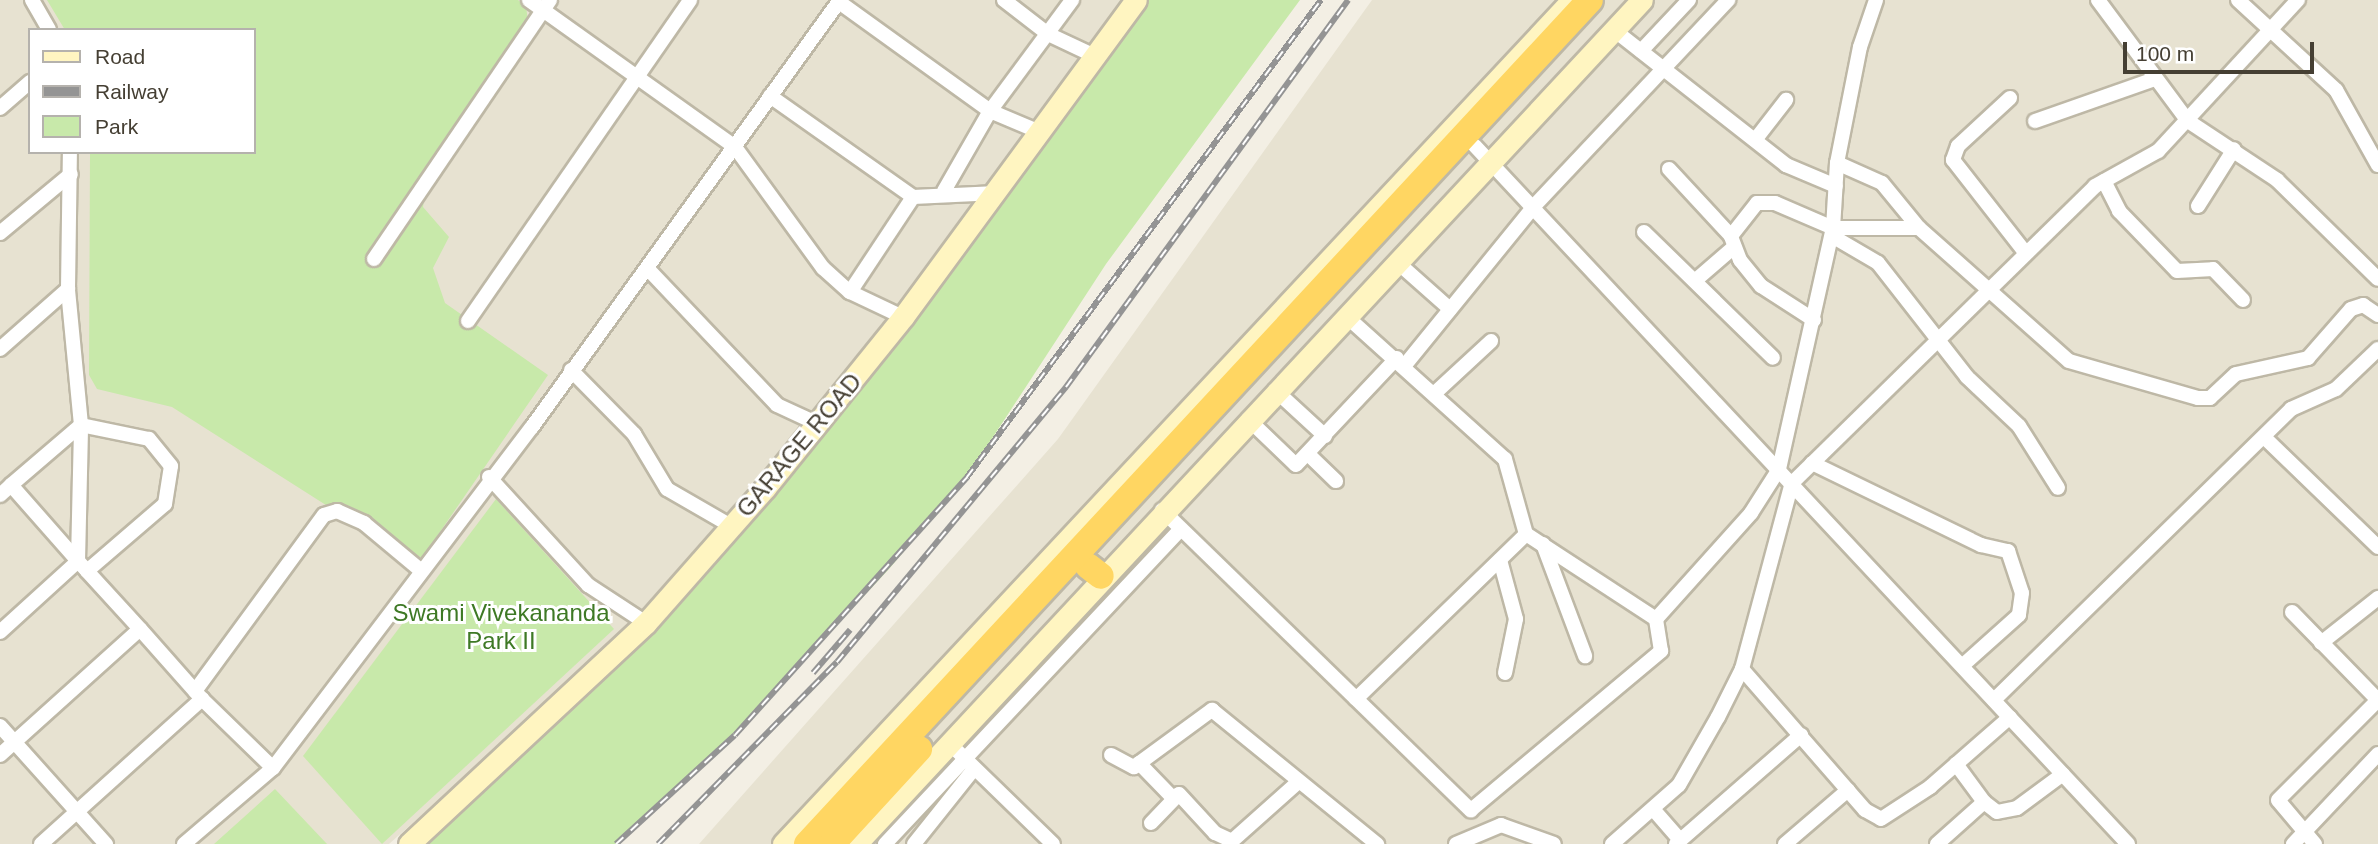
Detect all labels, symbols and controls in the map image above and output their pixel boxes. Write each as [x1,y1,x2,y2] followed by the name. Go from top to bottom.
[28,28,256,154] legend
[2126,28,2317,72] scale bar
[2136,42,2194,65] text: 100 m
[95,45,145,68] text: Road
[95,80,169,103] text: Railway
[95,115,138,138] text: Park
[731,367,867,523] street label: GARAGE ROAD
[392,599,610,655] park label: Swami Vivekananda Park II

